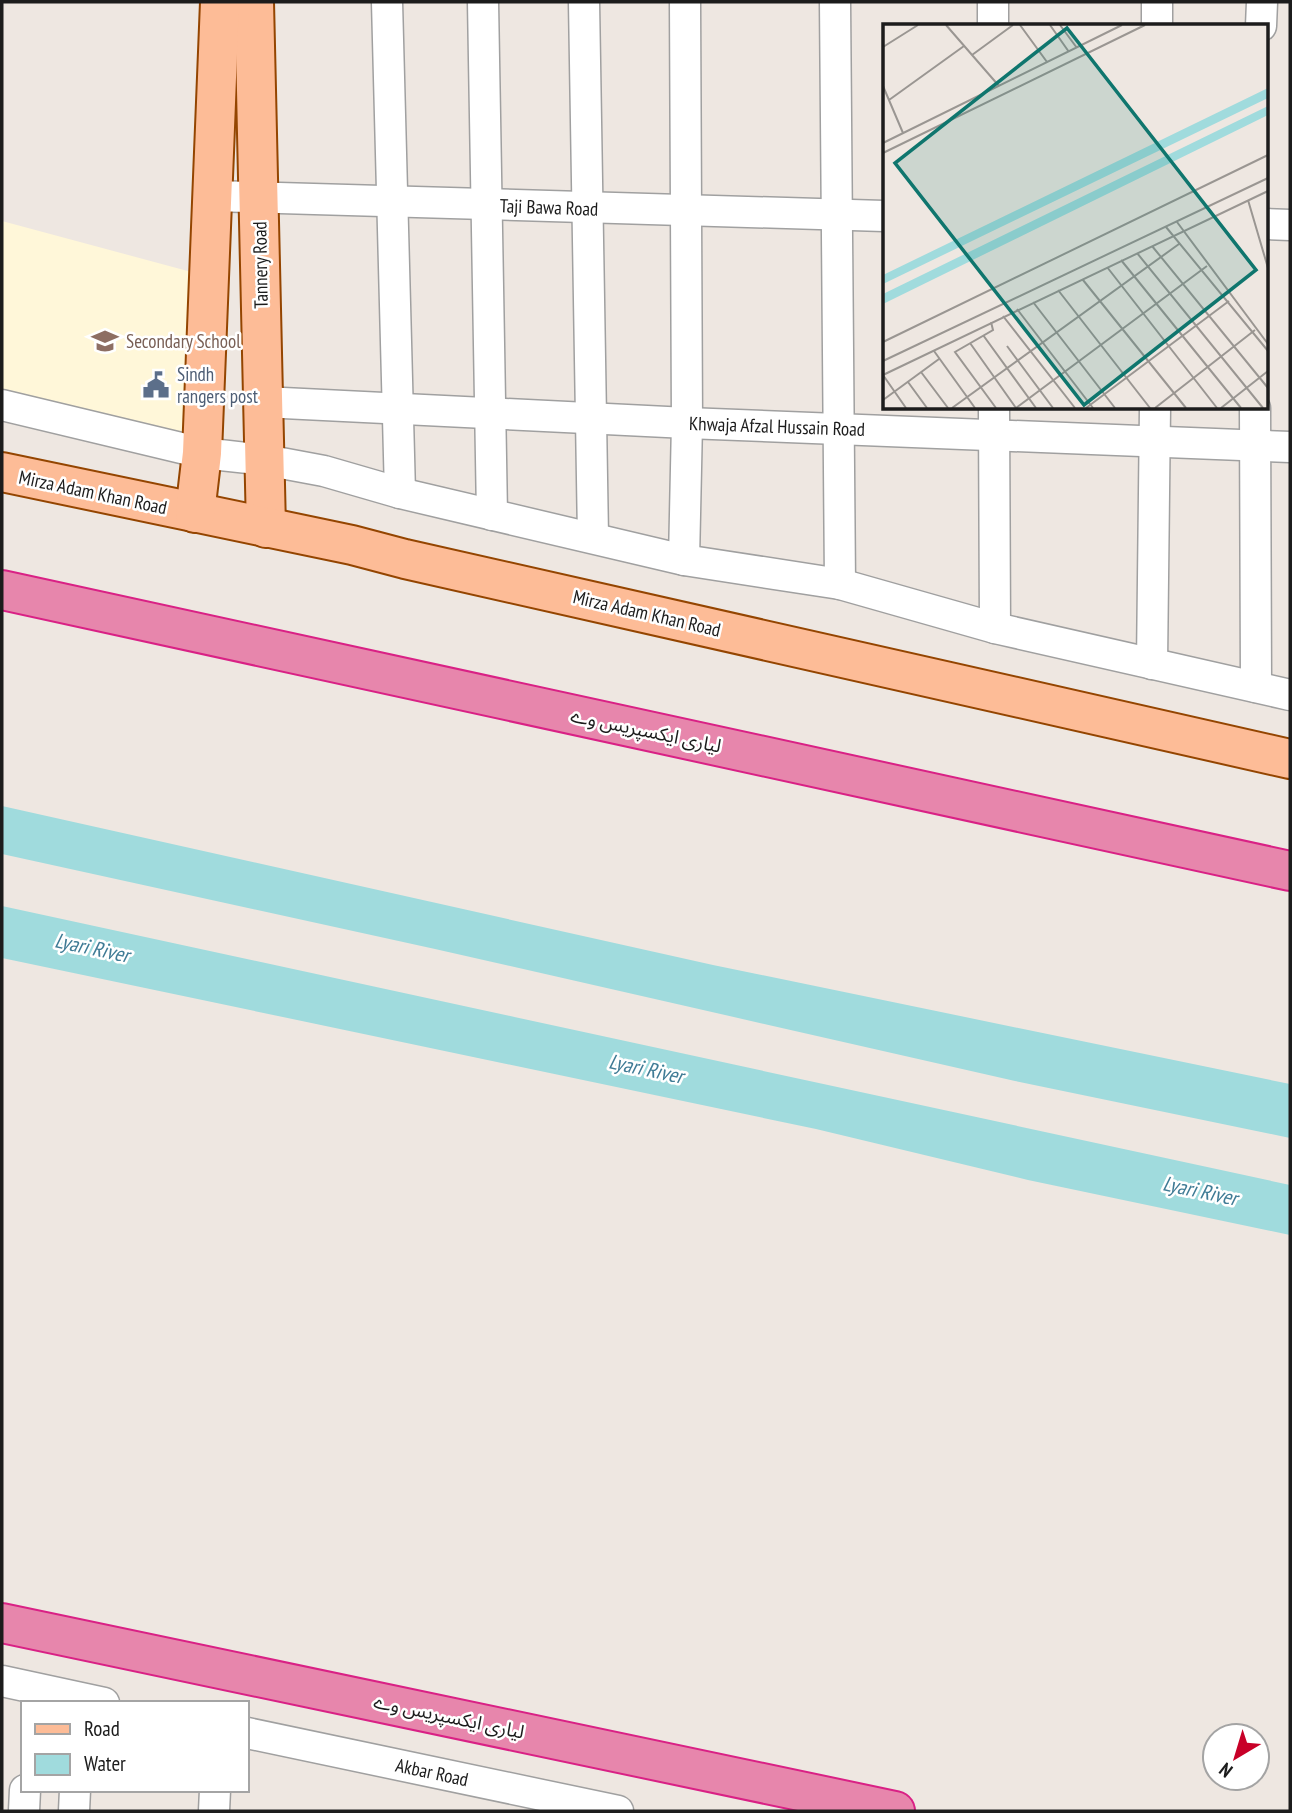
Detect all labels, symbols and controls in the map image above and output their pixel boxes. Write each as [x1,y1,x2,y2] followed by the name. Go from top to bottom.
[883,24,1268,410] inset map
[499,193,599,221] street label: Taji Bawa Road
[247,221,273,309] street label: Tannery Road
[90,326,120,356] school or university icon: Secondary School
[126,329,241,353] place label: Secondary School
[177,362,259,408] place label: Sindh rangers post
[141,370,171,400] public building icon: Sindh rangers post
[688,411,866,441] street label: Khwaja Afzal Hussain Road
[17,465,169,519] street label: Mirza Adam Khan Road
[571,584,723,642] street label: Mirza Adam Khan Road
[568,702,723,759] street label: لیاری ایکسپریس وے
[52,926,135,969] water label: Lyari River
[606,1047,689,1090] water label: Lyari River
[1160,1169,1243,1212] water label: Lyari River
[371,1688,526,1745] street label: لیاری ایکسپریس وے
[21,1701,248,1792] legend
[84,1715,120,1742] text: Road
[1201,1722,1271,1792] north arrow
[84,1750,126,1777] text: Water
[393,1753,471,1791] street label: Akbar Road
[1214,1758,1237,1783] text: N

